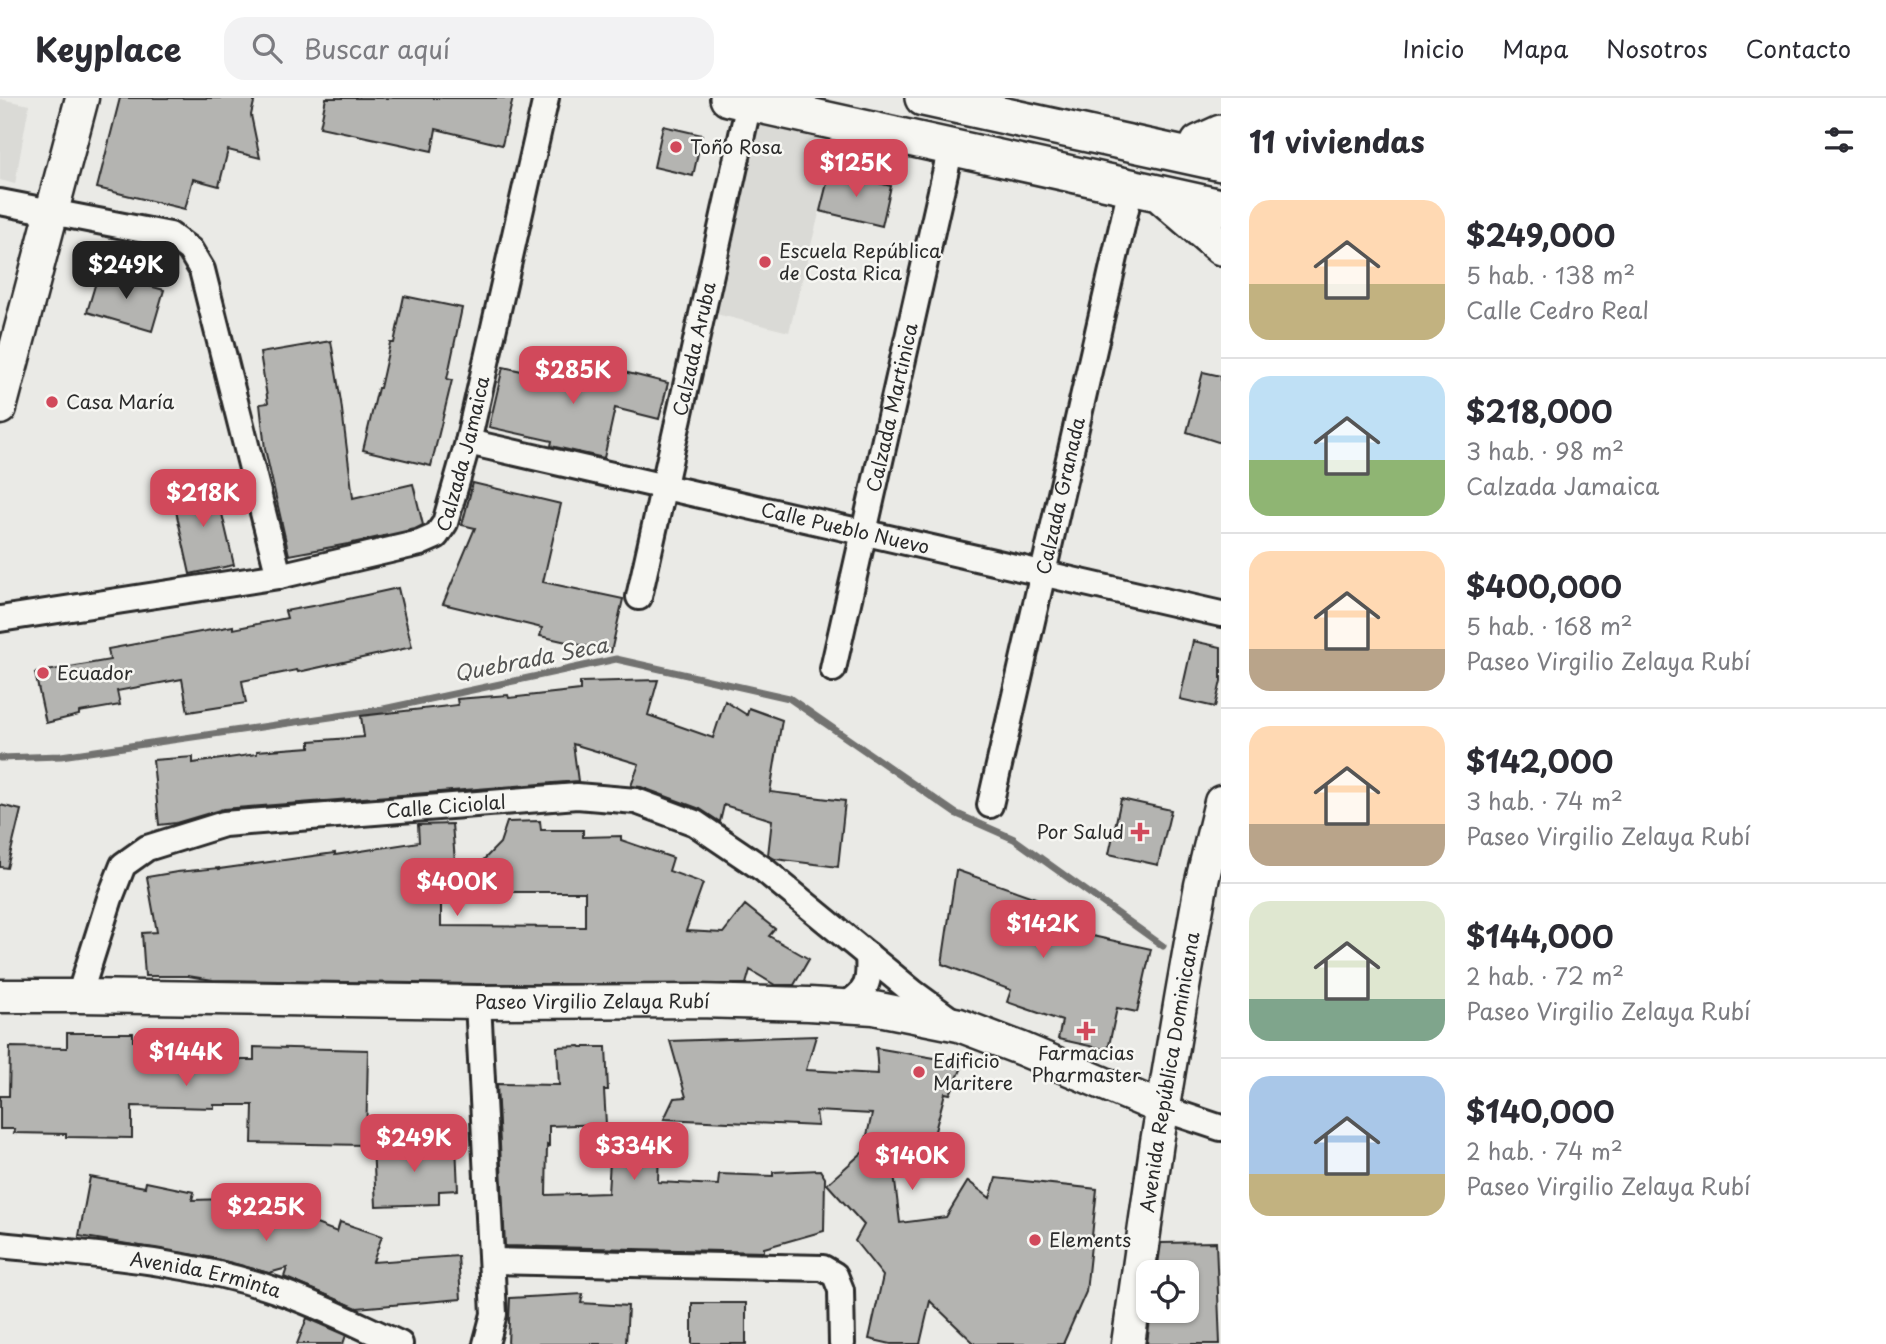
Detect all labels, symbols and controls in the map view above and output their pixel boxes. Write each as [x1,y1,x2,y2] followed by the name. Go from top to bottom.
[224,17,714,80] search box
[35,23,182,73] text: Keyplace
[248,29,286,67] icon: search
[304,29,450,68] text: Buscar aquí
[1403,30,1464,66] text: Inicio
[1502,30,1568,66] text: Mapa
[1606,30,1708,66] text: Nosotros
[1746,30,1851,66] text: Contacto
[1249,118,1425,163] text: 11 viviendas
[1820,121,1858,159] icon: filters
[690,132,782,160] place label: Toño Rosa
[668,139,684,155] marker: Toño Rosa
[807,140,905,199] pin: $125K
[820,144,892,179] text: $125K
[1466,212,1615,257] text: $249,000
[1305,228,1389,312] icon: home
[779,236,941,286] place label: Escuela República de Costa Rica
[77,242,175,301] pin: $249K
[88,246,164,281] text: $249K
[757,254,773,270] marker: Escuela República de Costa Rica
[1466,257,1635,292] text: 5 hab. · 138 m²
[665,279,722,419] street label: Calzada Aruba
[1466,292,1649,327] text: Calle Cedro Real
[858,319,924,495] street label: Calzada Martinica
[524,346,622,406] pin: $285K
[535,351,611,386] text: $285K
[428,373,496,537] street label: Calzada Jamaica
[66,387,174,415] place label: Casa María
[1466,388,1613,433] text: $218,000
[44,394,60,410] marker: Casa María
[1305,404,1389,488] icon: home
[1028,414,1091,577] street label: Calzada Granada
[1466,433,1624,468] text: 3 hab. · 98 m²
[1466,468,1659,503] text: Calzada Jamaica
[154,470,252,529] pin: $218K
[166,474,240,509] text: $218K
[759,494,932,560] street label: Calle Pueblo Nuevo
[1466,563,1622,608] text: $400,000
[1305,579,1389,663] icon: home
[1466,608,1633,643] text: 5 hab. · 168 m²
[451,627,611,689] water label: Quebrada Seca
[1466,643,1750,678] text: Paseo Virgilio Zelaya Rubí
[57,658,133,686] place label: Ecuador
[35,665,51,681] marker: Ecuador
[1466,738,1613,783] text: $142,000
[1305,754,1389,838] icon: home
[1466,783,1623,818] text: 3 hab. · 74 m²
[385,787,507,824] street label: Calle Ciciolal
[1037,817,1124,845] place label: Por Salud
[1466,818,1750,853] text: Paseo Virgilio Zelaya Rubí
[1130,822,1150,842] marker: Por Salud
[408,858,506,918] pin: $400K
[416,863,498,898] text: $400K
[994,900,1092,960] pin: $142K
[1007,905,1080,940] text: $142K
[1466,913,1614,958] text: $144,000
[1132,929,1206,1214] street label: Avenida República Dominicana
[1305,929,1389,1013] icon: home
[1466,958,1624,993] text: 2 hab. · 72 m²
[474,986,710,1015] street label: Paseo Virgilio Zelaya Rubí
[1466,993,1750,1028] text: Paseo Virgilio Zelaya Rubí
[1078,1023,1094,1039] marker: Farmacias Pharmaster
[137,1028,235,1088] pin: $144K
[149,1033,223,1068] text: $144K
[1031,1038,1141,1088] place label: Farmacias Pharmaster
[933,1046,1013,1096] place label: Edificio Maritere
[911,1064,927,1080] marker: Edificio Maritere
[1466,1088,1615,1133] text: $140,000
[1305,1104,1389,1188] icon: home
[365,1114,463,1174] pin: $249K
[376,1119,452,1154] text: $249K
[585,1122,683,1182] pin: $334K
[595,1127,673,1162] text: $334K
[863,1132,961,1192] pin: $140K
[1466,1133,1623,1168] text: 2 hab. · 74 m²
[875,1137,949,1172] text: $140K
[1466,1168,1750,1203] text: Paseo Virgilio Zelaya Rubí
[217,1184,315,1243] pin: $225K
[227,1188,305,1223] text: $225K
[1049,1225,1131,1253] place label: Elements
[1027,1232,1043,1248] marker: Elements
[129,1244,285,1304] street label: Avenida Erminta
[1136,1260,1199,1323] map controls
[1136,1260,1199,1323] button: locate

